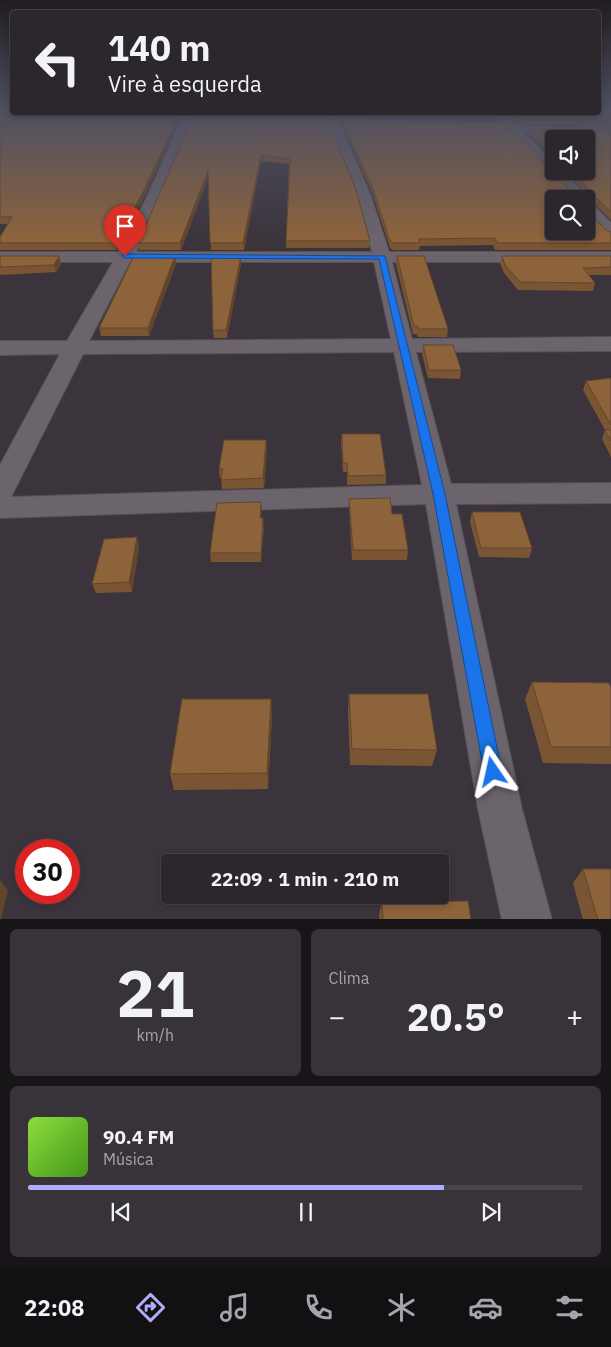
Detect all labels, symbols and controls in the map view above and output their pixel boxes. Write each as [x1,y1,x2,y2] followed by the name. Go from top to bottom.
[108,25,211,71] text: 140 m
[25,30,90,95] icon: left
[108,69,262,98] text: Vire à esquerda
[545,130,595,240] map controls
[545,130,595,180] button: sound
[545,190,595,240] button: search
[104,205,146,256] pin
[111,212,139,240] icon: arrive
[466,745,518,797] position arrow
[15,839,80,904] speed limit sign: 30
[211,867,399,891] text: 22:09 · 1 min · 210 m
[116,950,194,1035] text: 21
[329,968,369,988] text: Clima
[407,992,505,1041] text: 20.5°
[329,998,345,1035] text: −
[566,998,583,1035] text: +
[136,1025,174,1045] text: km/h
[103,1125,174,1149] text: 90.4 FM
[103,1149,153,1169] text: Música
[107,1198,135,1226] icon: previous
[292,1198,320,1226] icon: pause
[477,1198,505,1226] icon: next
[133,1290,168,1325] icon: directions
[217,1290,252,1325] icon: music
[301,1290,336,1325] icon: phone
[384,1290,419,1325] icon: climate
[468,1290,503,1325] icon: car
[552,1290,587,1325] icon: filters
[24,1293,84,1322] text: 22:08

